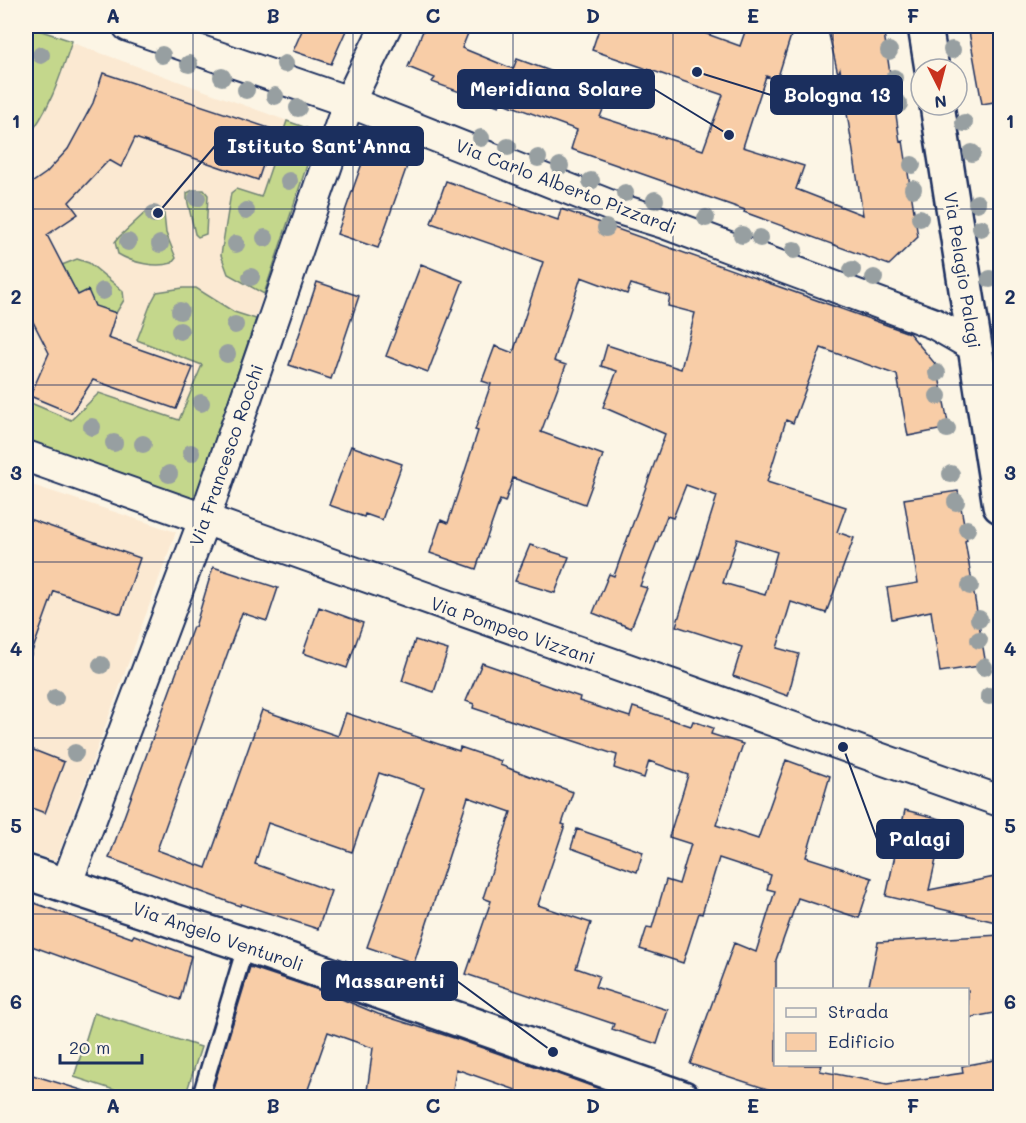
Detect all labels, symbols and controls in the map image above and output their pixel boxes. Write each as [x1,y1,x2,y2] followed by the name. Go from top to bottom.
[106,2,120,28] text: A
[266,2,280,28] text: B
[426,2,441,28] text: C
[586,2,600,28] text: D
[747,2,759,28] text: E
[907,2,920,28] text: F
[909,57,969,117] north arrow
[458,70,654,108] callout: Meridiana Solare
[470,75,642,101] text: Meridiana Solare
[771,76,902,114] callout: Bologna 13
[784,81,890,107] text: Bologna 13
[933,91,948,113] text: N
[12,107,20,133] text: 1
[1006,107,1014,133] text: 1
[215,127,423,165] callout: Istituto Sant'Anna
[227,132,411,158] text: Istituto Sant'Anna
[452,133,680,239] street label: Via Carlo Alberto Pizzardi
[939,190,987,350] street label: Via Pelagio Palagi
[10,283,22,309] text: 2
[1004,283,1016,309] text: 2
[184,361,268,549] street label: Via Francesco Rocchi
[10,459,22,485] text: 3
[1004,459,1016,485] text: 3
[428,591,598,669] street label: Via Pompeo Vizzani
[10,635,23,661] text: 4
[1004,635,1017,661] text: 4
[10,812,22,838] text: 5
[1004,812,1016,838] text: 5
[877,820,963,858] callout: Palagi
[889,825,951,851] text: Palagi
[129,895,307,977] street label: Via Angelo Venturoli
[322,962,457,1000] callout: Massarenti
[335,967,445,993] text: Massarenti
[10,988,22,1014] text: 6
[774,988,969,1066] legend
[1004,988,1016,1014] text: 6
[828,999,889,1023] text: Strada
[60,1027,142,1065] scale bar
[828,1029,895,1053] text: Edificio
[69,1035,110,1059] text: 20 m
[106,1092,120,1118] text: A
[266,1092,280,1118] text: B
[426,1092,441,1118] text: C
[586,1092,600,1118] text: D
[747,1092,759,1118] text: E
[907,1092,920,1118] text: F

